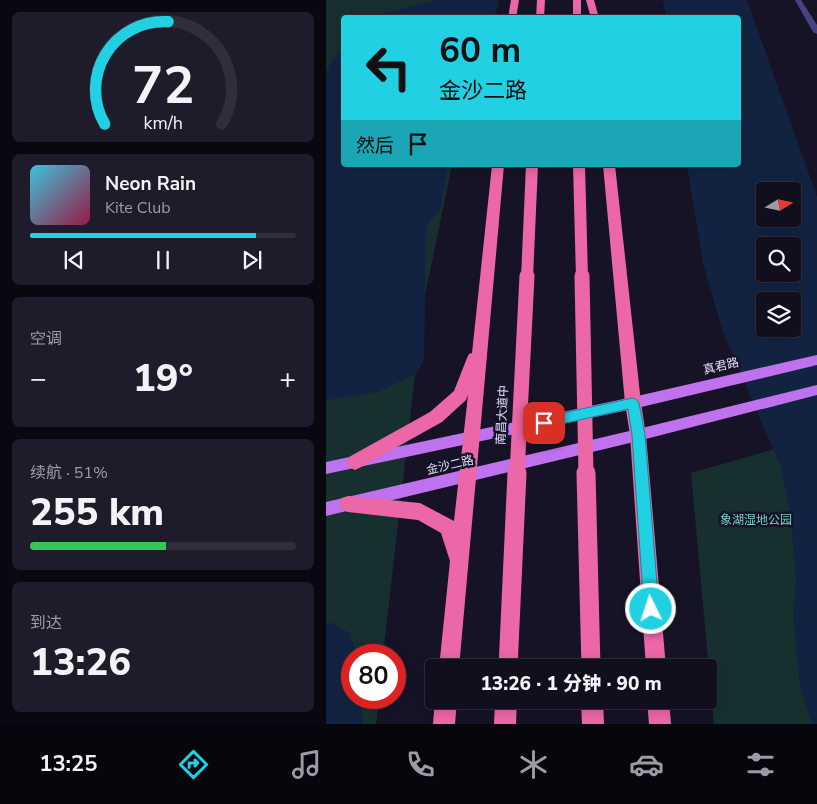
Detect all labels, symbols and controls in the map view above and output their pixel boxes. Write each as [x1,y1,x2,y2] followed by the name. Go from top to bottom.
[439,27,521,74] text: 60 m
[356,35,421,100] icon: left
[132,50,194,121] text: 72
[439,76,527,106] text: 金沙二路
[143,111,183,135] text: km/h
[404,130,432,158] icon: arrive
[356,133,394,159] text: 然后
[105,171,196,197] text: Neon Rain
[756,182,801,228] north arrow
[756,182,801,337] map controls
[105,197,171,219] text: Kite Club
[756,237,801,282] button: search
[60,246,88,274] icon: previous
[149,246,177,274] icon: pause
[238,246,266,274] icon: next
[756,292,801,337] button: layers
[30,328,62,350] text: 空调
[133,353,193,404] text: 19°
[702,354,740,378] street label: 真君路
[30,360,47,398] text: −
[279,360,296,398] text: +
[492,385,512,445] street label: 南昌大道中
[523,402,565,444] pin
[530,409,558,437] icon: arrive
[425,452,475,478] street label: 金沙二路
[30,462,108,484] text: 续航 · 51%
[30,487,164,538] text: 255 km
[720,512,792,528] park label: 象湖湿地公园
[624,582,676,634] position arrow
[30,612,62,634] text: 到达
[30,637,131,688] text: 13:26
[341,644,406,709] speed limit sign: 80
[480,671,662,697] text: 13:26 · 1 分钟 · 90 m
[176,747,211,782] icon: directions
[289,747,324,782] icon: music
[403,747,438,782] icon: phone
[516,747,551,782] icon: climate
[629,747,664,782] icon: car
[743,747,778,782] icon: filters
[39,749,97,779] text: 13:25

